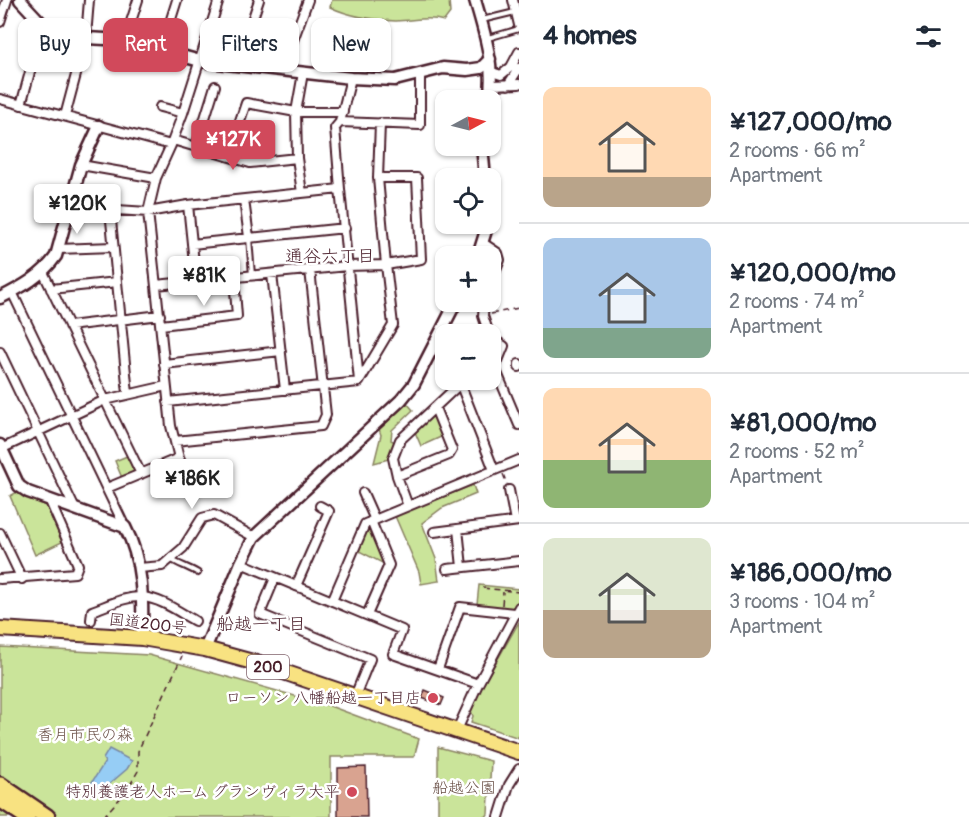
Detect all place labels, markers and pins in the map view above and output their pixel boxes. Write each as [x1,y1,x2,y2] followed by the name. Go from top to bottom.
[191,120,275,171] pin: ¥127K
[35,184,119,235] pin: ¥120K
[168,256,240,307] pin: ¥81K
[150,459,234,510] pin: ¥186K
[226,688,421,708] place label: ローソン 八幡船越一丁目店
[426,691,440,705] marker: ローソン 八幡船越一丁目店
[65,782,340,802] place label: 特別養護老人ホーム グランヴィラ大平
[345,785,359,799] marker: 特別養護老人ホーム グランヴィラ大平

